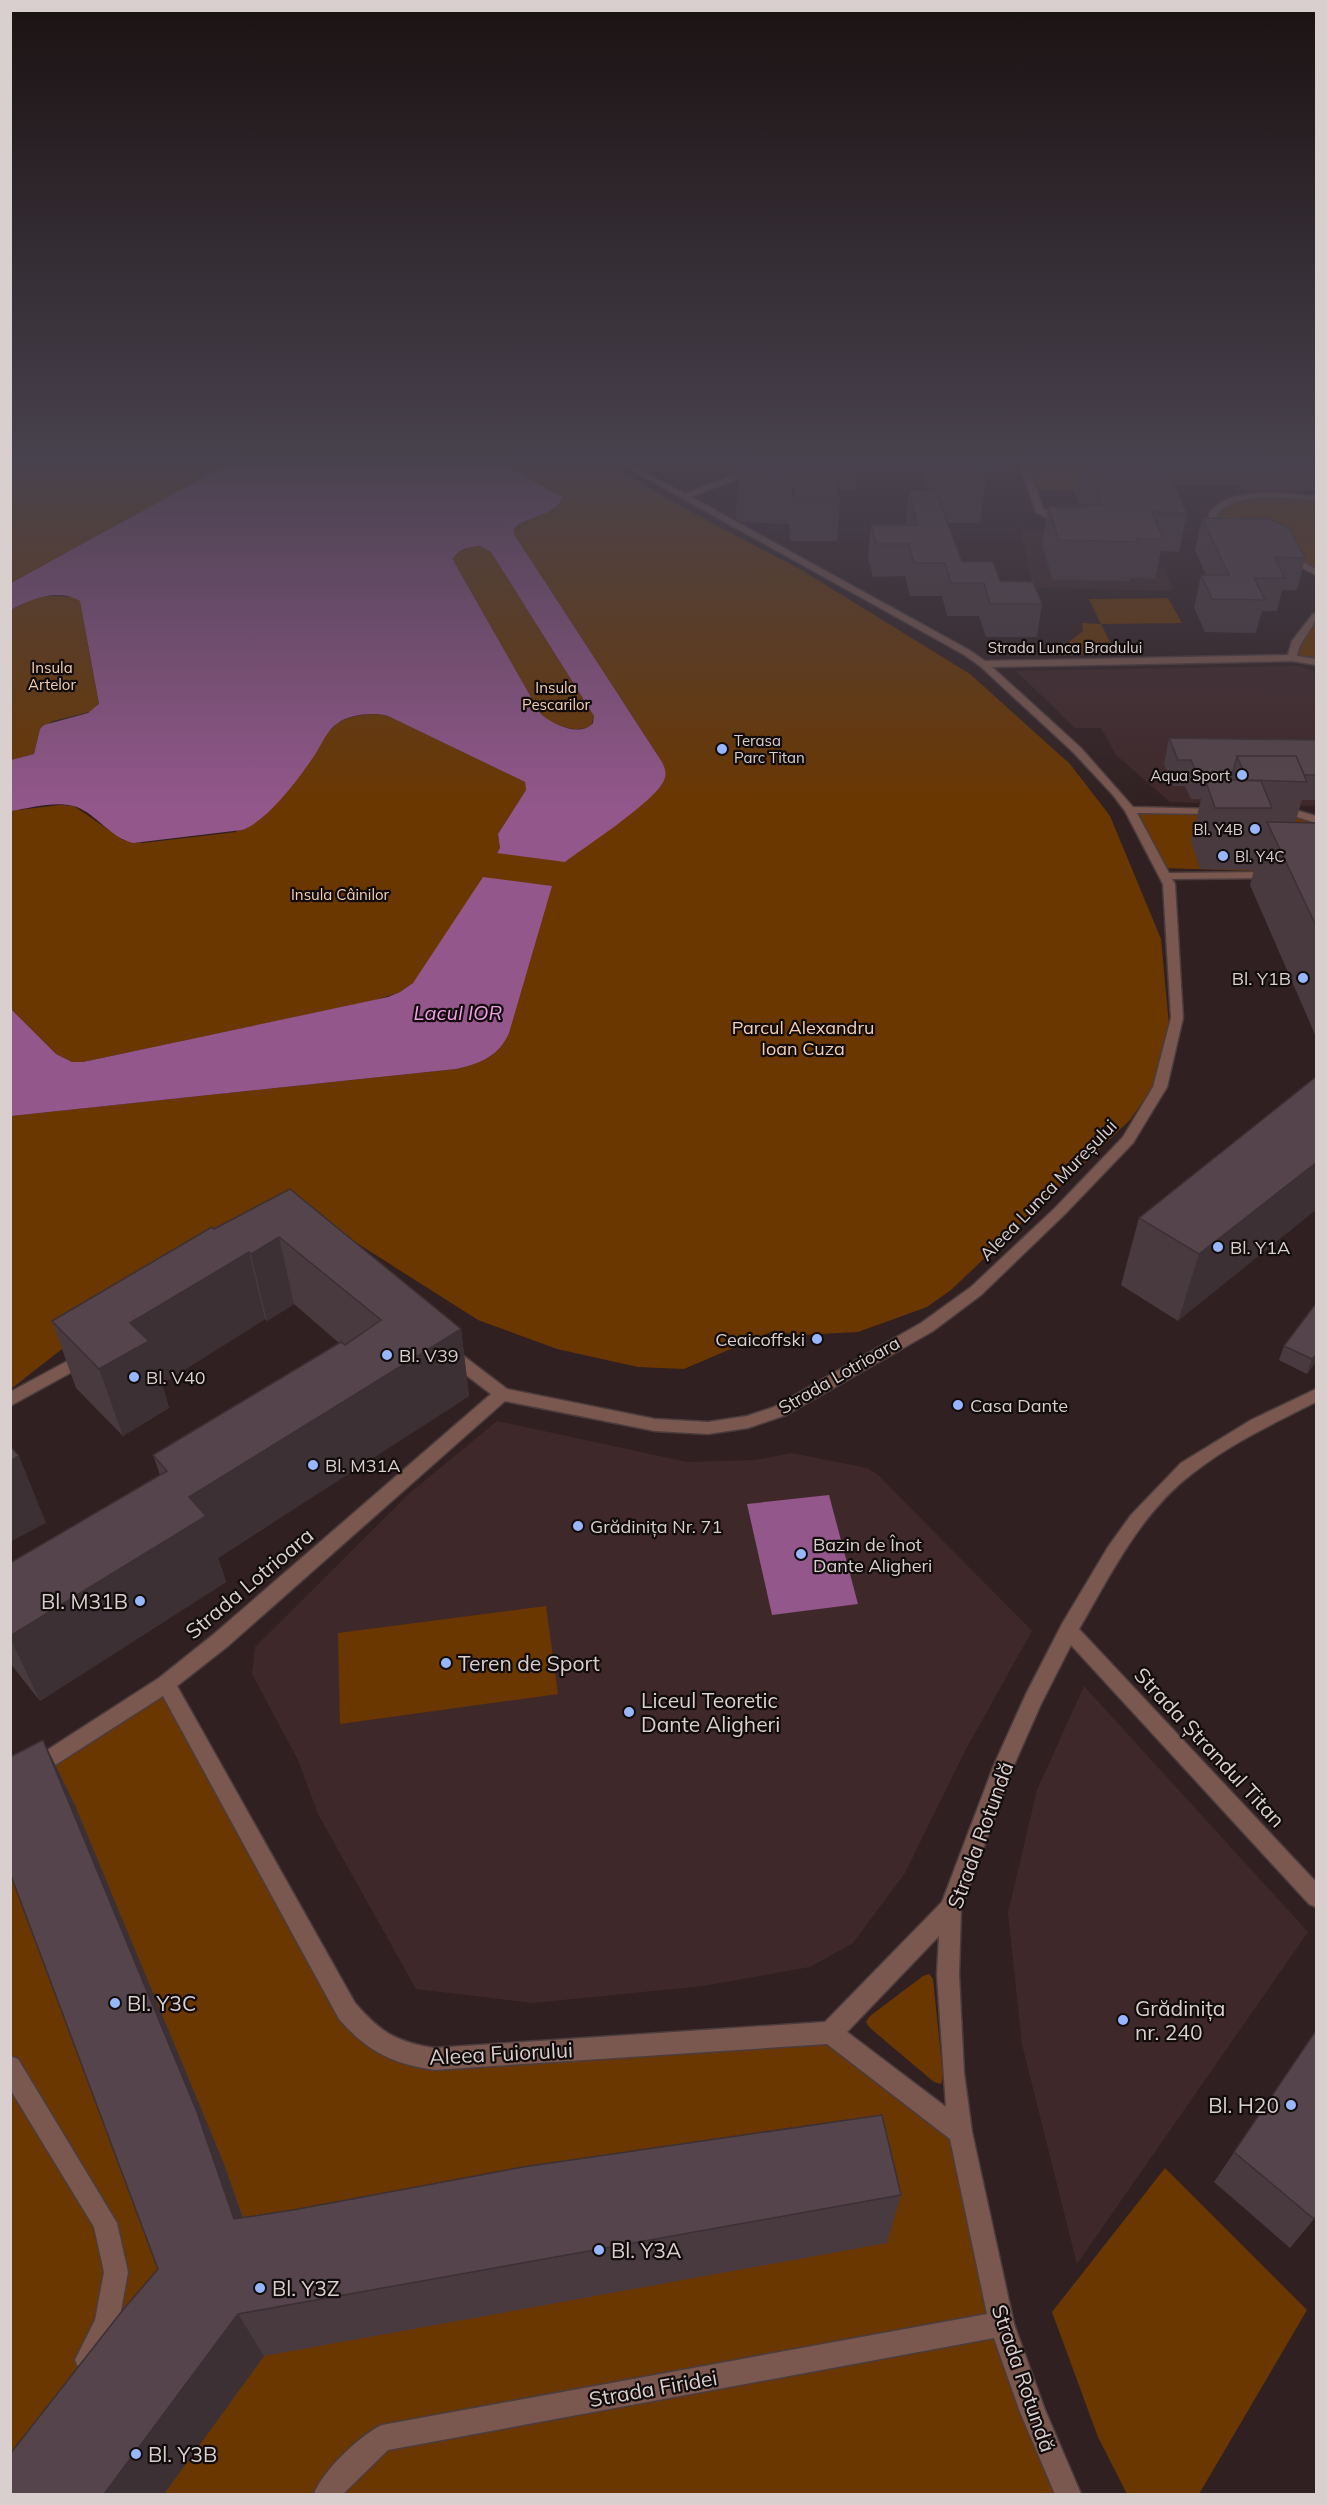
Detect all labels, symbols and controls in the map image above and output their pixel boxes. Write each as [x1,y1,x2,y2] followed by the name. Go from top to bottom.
[988,638,1142,657] street label: Strada Lunca Bradului
[28,658,76,694] park label: Insula Artelor
[522,678,591,714] park label: Insula Pescarilor
[734,731,805,767] place label: Terasa Parc Titan
[715,742,729,756] marker: Terasa Parc Titan
[1150,766,1230,785] place label: Aqua Sport
[1235,768,1249,782] marker: Aqua Sport
[1194,820,1243,839] place label: Bl. Y4B
[1248,822,1262,836] marker: Bl. Y4B
[1235,847,1284,866] place label: Bl. Y4C
[1216,849,1230,863] marker: Bl. Y4C
[291,885,390,904] park label: Insula Câinilor
[1232,967,1291,990] place label: Bl. Y1B
[1296,971,1310,985] marker: Bl. Y1B
[414,1000,503,1025] water label: Lacul IOR
[732,1016,874,1060] park label: Parcul Alexandru Ioan Cuza
[974,1114,1122,1266] street label: Aleea Lunca Mureșului
[1230,1236,1290,1259] place label: Bl. Y1A
[1211,1240,1225,1254] marker: Bl. Y1A
[715,1328,805,1351] place label: Ceaicoffski
[774,1331,904,1419] street label: Strada Lotrioara
[810,1332,824,1346] marker: Ceaicoffski
[399,1344,459,1367] place label: Bl. V39
[380,1348,394,1362] marker: Bl. V39
[146,1366,206,1389] place label: Bl. V40
[127,1370,141,1384] marker: Bl. V40
[970,1394,1068,1417] place label: Casa Dante
[951,1398,965,1412] marker: Casa Dante
[325,1454,401,1477] place label: Bl. M31A
[306,1458,320,1472] marker: Bl. M31A
[590,1515,722,1538] place label: Grădinița Nr. 71
[571,1519,585,1533] marker: Grădinița Nr. 71
[180,1522,318,1644] street label: Strada Lotrioara
[813,1533,932,1577] place label: Bazin de Înot Dante Aligheri
[794,1547,808,1561] marker: Bazin de Înot Dante Aligheri
[41,1588,128,1614] place label: Bl. M31B
[133,1594,147,1608] marker: Bl. M31B
[458,1650,600,1676] place label: Teren de Sport
[439,1656,453,1670] marker: Teren de Sport
[1128,1662,1291,1833] street label: Strada Ștrandul Titan
[641,1687,780,1737] place label: Liceul Teoretic Dante Aligheri
[622,1705,636,1719] marker: Liceul Teoretic Dante Aligheri
[941,1758,1019,1912] street label: Strada Rotundă
[127,1990,196,2016] place label: Bl. Y3C
[1135,1995,1225,2045] place label: Grădinița nr. 240
[108,1996,122,2010] marker: Bl. Y3C
[1116,2013,1130,2027] marker: Grădinița nr. 240
[428,2036,574,2070] street label: Aleea Fuiorului
[1208,2092,1279,2118] place label: Bl. H20
[1284,2098,1298,2112] marker: Bl. H20
[611,2237,682,2263] place label: Bl. Y3A
[592,2243,606,2257] marker: Bl. Y3A
[272,2275,339,2301] place label: Bl. Y3Z
[253,2281,267,2295] marker: Bl. Y3Z
[987,2301,1061,2455] street label: Strada Rotundă
[587,2364,719,2412] street label: Strada Firidei
[148,2441,217,2467] place label: Bl. Y3B
[129,2447,143,2461] marker: Bl. Y3B

